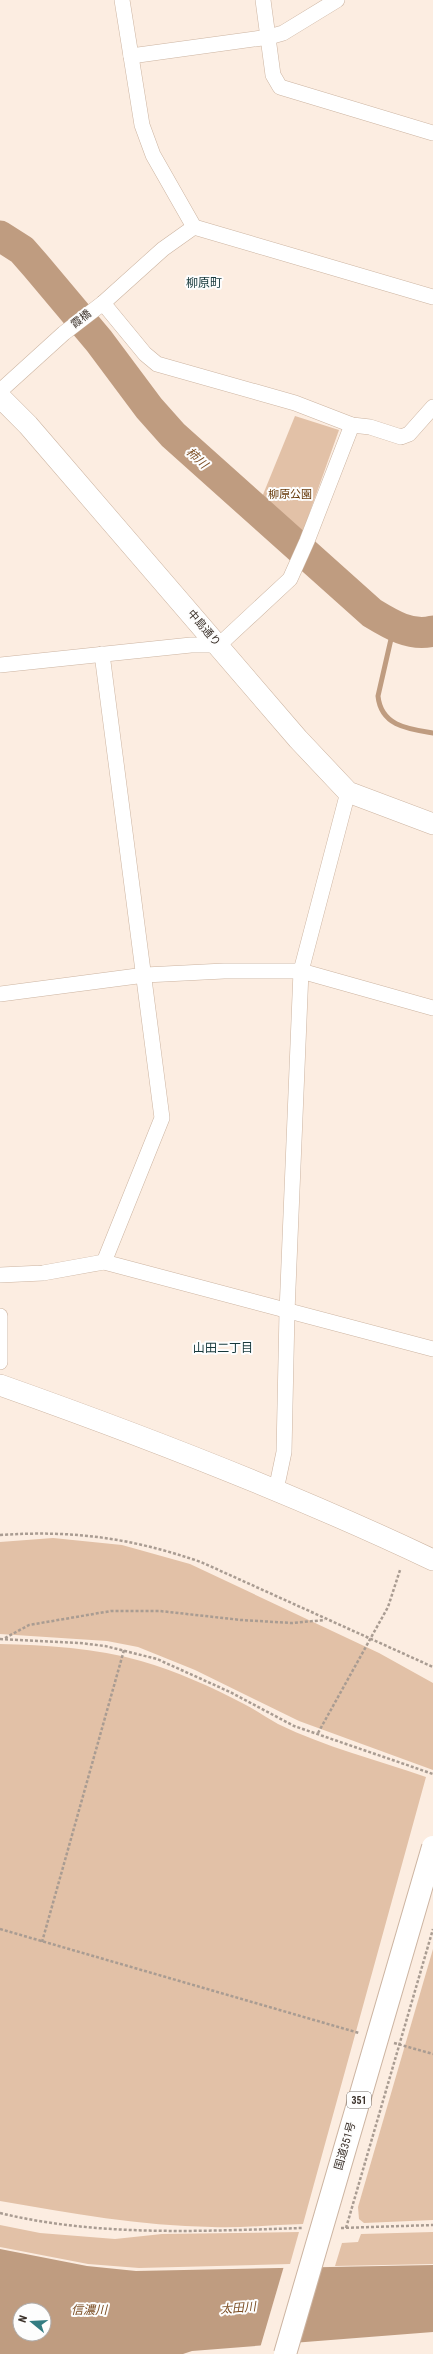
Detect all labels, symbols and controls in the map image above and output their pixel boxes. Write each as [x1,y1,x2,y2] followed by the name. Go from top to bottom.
[186,276,222,290] district label: 柳原町
[68,307,94,331] street label: 霞橋
[183,445,212,473] water label: 柿川
[268,488,312,501] park label: 柳原公園
[185,607,223,649] street label: 中島通り
[193,1341,253,1355] district label: 山田二丁目
[347,2092,371,2108] road number: 351
[332,2121,358,2171] street label: 国道351号
[219,2299,259,2317] water label: 太田川
[12,2302,52,2342] north arrow
[71,2303,109,2317] water label: 信濃川
[16,2314,30,2324] text: N

